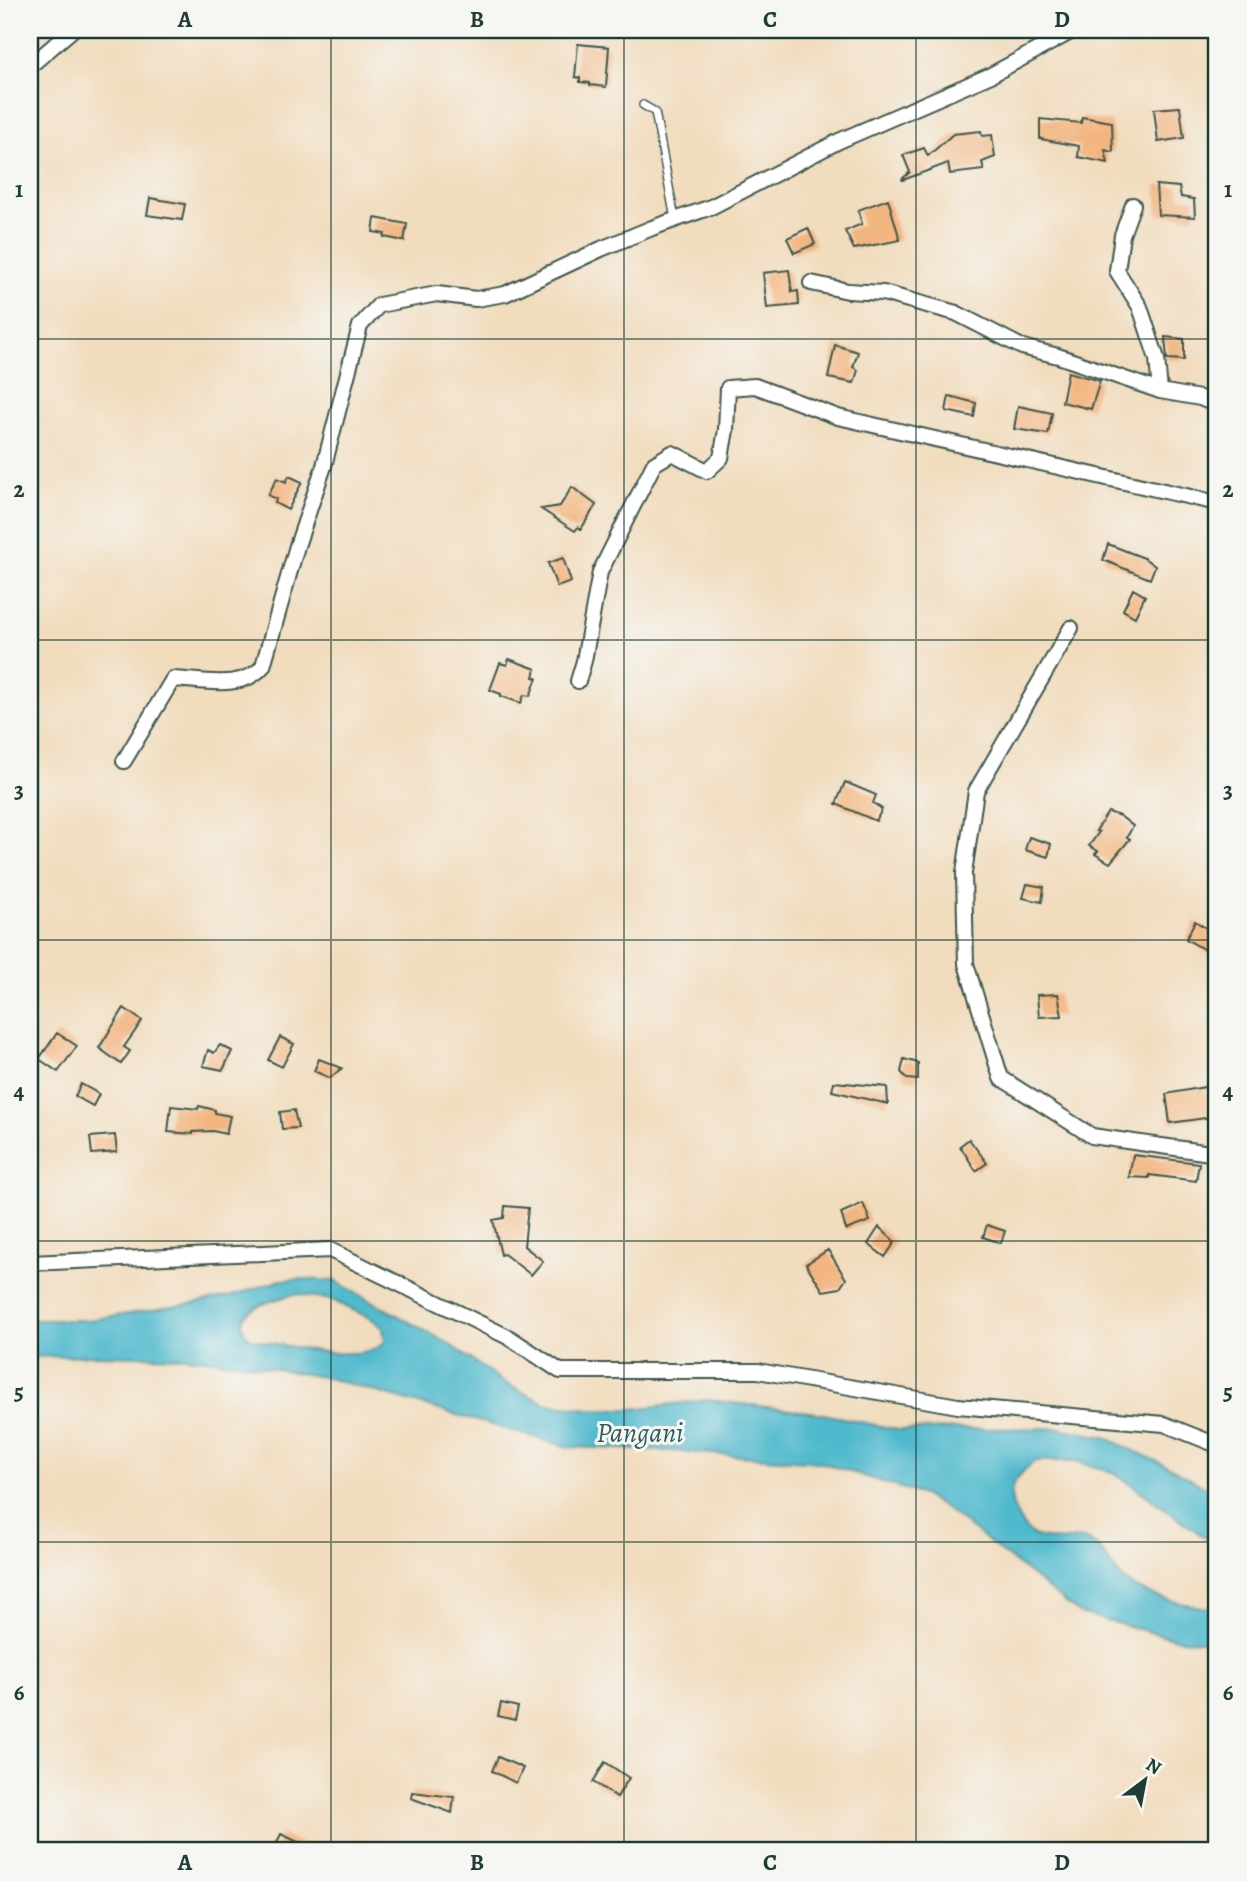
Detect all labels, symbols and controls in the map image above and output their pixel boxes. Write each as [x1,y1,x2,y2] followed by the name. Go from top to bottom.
[177,4,193,35] text: A
[470,4,484,35] text: B
[763,4,777,35] text: C
[1054,4,1070,35] text: D
[15,174,23,205] text: 1
[1224,174,1232,205] text: 1
[13,474,25,505] text: 2
[1222,474,1234,505] text: 2
[14,775,24,806] text: 3
[1223,775,1233,806] text: 3
[14,1076,25,1107] text: 4
[1223,1076,1234,1107] text: 4
[14,1376,24,1407] text: 5
[1223,1376,1233,1407] text: 5
[597,1414,683,1452] water label: Pangani
[14,1677,25,1708] text: 6
[1223,1677,1234,1708] text: 6
[1110,1744,1180,1814] north arrow
[1141,1752,1166,1781] text: N
[177,1847,193,1878] text: A
[470,1847,484,1878] text: B
[763,1847,777,1878] text: C
[1054,1847,1070,1878] text: D

